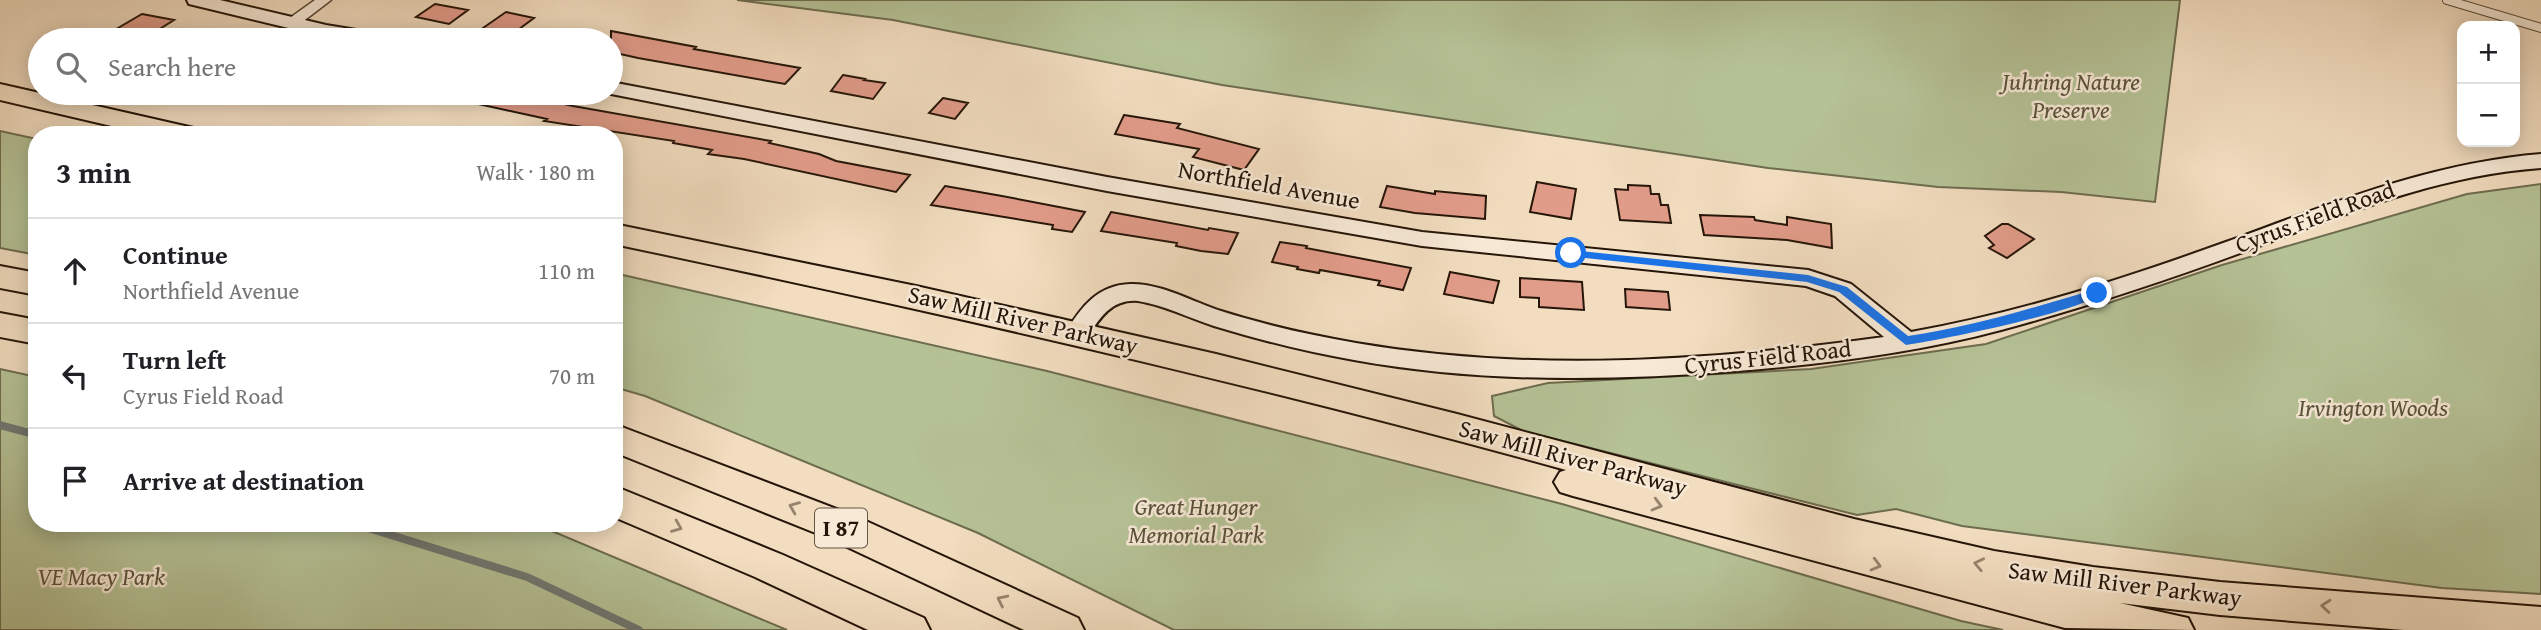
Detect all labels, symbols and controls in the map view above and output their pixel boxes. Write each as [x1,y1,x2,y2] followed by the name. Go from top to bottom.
[2457,21,2520,147] map controls
[2457,21,2520,84] button: +
[28,28,623,105] search box
[108,47,236,86] text: Search here
[52,48,90,86] icon: search
[1998,64,2140,127] park label: Juhring Nature Preserve
[2457,84,2520,147] button: −
[56,150,131,194] text: 3 min
[1175,151,1363,218] street label: Northfield Avenue
[476,155,595,188] text: Walk · 180 m
[2230,171,2400,262] street label: Cyrus Field Road
[123,235,228,274] text: Continue
[1555,237,1586,268] route start
[56,252,94,290] icon: ahead
[538,254,595,287] text: 110 m
[123,274,299,307] text: Northfield Avenue
[905,276,1142,363] street label: Saw Mill River Parkway
[2081,277,2112,308] route end
[1683,330,1853,383] street label: Cyrus Field Road
[123,340,226,379] text: Turn left
[56,357,94,395] icon: left
[549,359,595,392] text: 70 m
[123,379,283,412] text: Cyrus Field Road
[2298,390,2448,425] park label: Irvington Woods
[1455,410,1691,505] street label: Saw Mill River Parkway
[123,461,364,500] text: Arrive at destination
[56,462,94,500] icon: arrive
[1128,489,1264,552] park label: Great Hunger Memorial Park
[1650,497,1662,512] one-way arrow
[789,502,801,516] one-way arrow
[815,508,867,548] road number: I 87
[671,518,683,532] one-way arrow
[2006,552,2244,615] street label: Saw Mill River Parkway
[1870,557,1882,571] one-way arrow
[1973,557,1985,572] one-way arrow
[37,559,165,594] park label: VE Macy Park
[997,595,1009,609] one-way arrow
[2321,599,2332,614] one-way arrow

